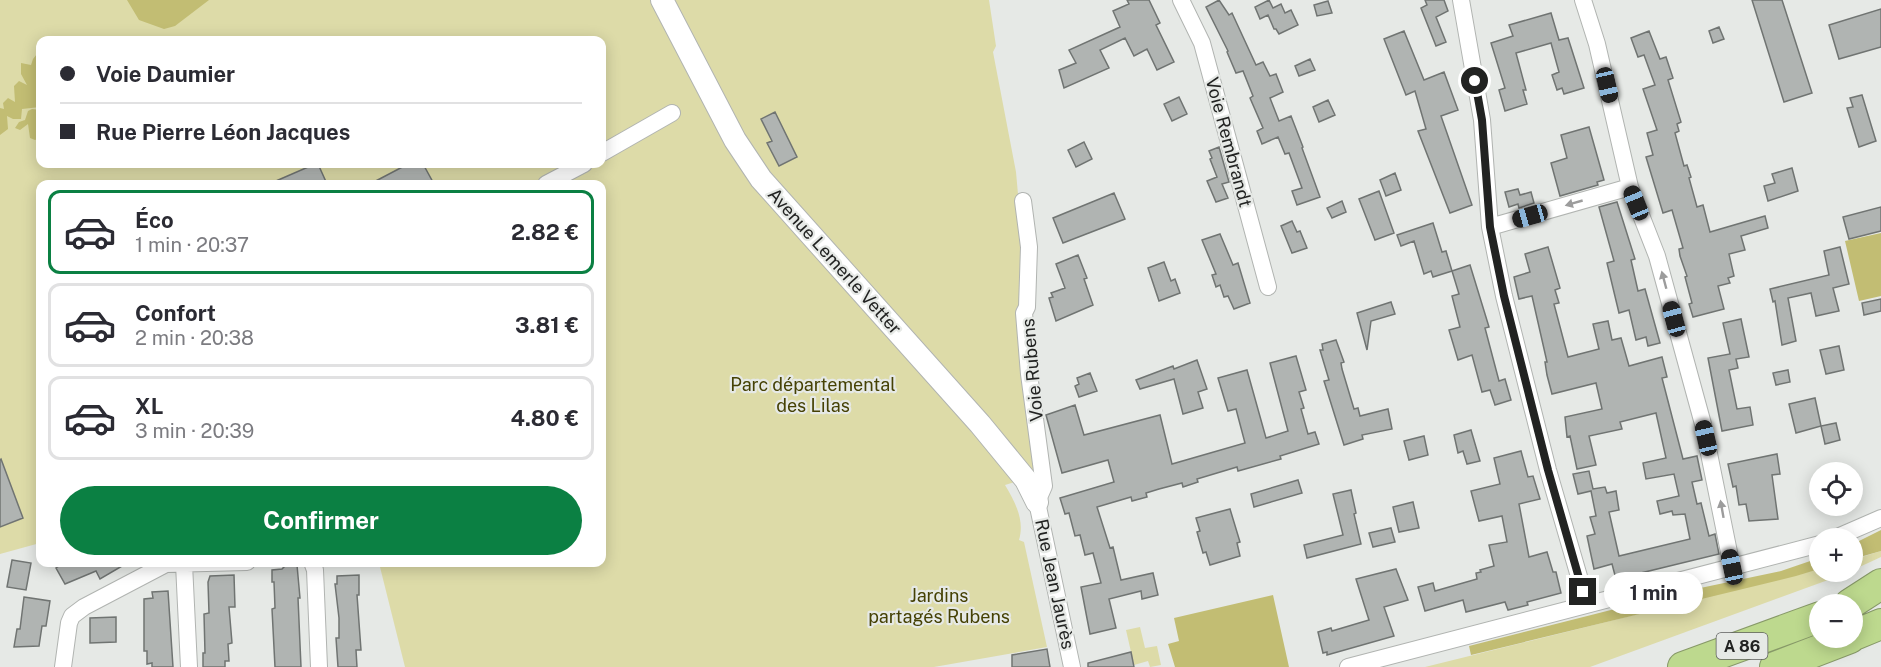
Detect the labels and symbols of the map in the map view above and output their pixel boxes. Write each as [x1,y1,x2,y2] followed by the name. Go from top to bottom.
[1594,65,1620,105] car
[1461,67,1488,94] route start
[1202,75,1256,209] street label: Voie Rembrandt
[1621,183,1651,223] car
[764,184,906,338] street label: Avenue Lemerle Vetter
[1565,199,1583,208] one-way arrow
[1510,202,1550,230] car
[1659,270,1668,288] one-way arrow
[1661,299,1687,339] car
[1017,318,1047,422] street label: Voie Rubens
[730,374,896,416] park label: Parc départemental des Lilas
[1693,418,1719,458] car
[1717,500,1726,519] one-way arrow
[1031,517,1079,651] street label: Rue Jean Jaurès
[1719,548,1745,586] car
[1604,571,1703,613] callout: 1 min
[1569,578,1596,605] route end
[868,585,1010,627] park label: Jardins partagés Rubens
[1716,633,1768,659] road number: A 86

